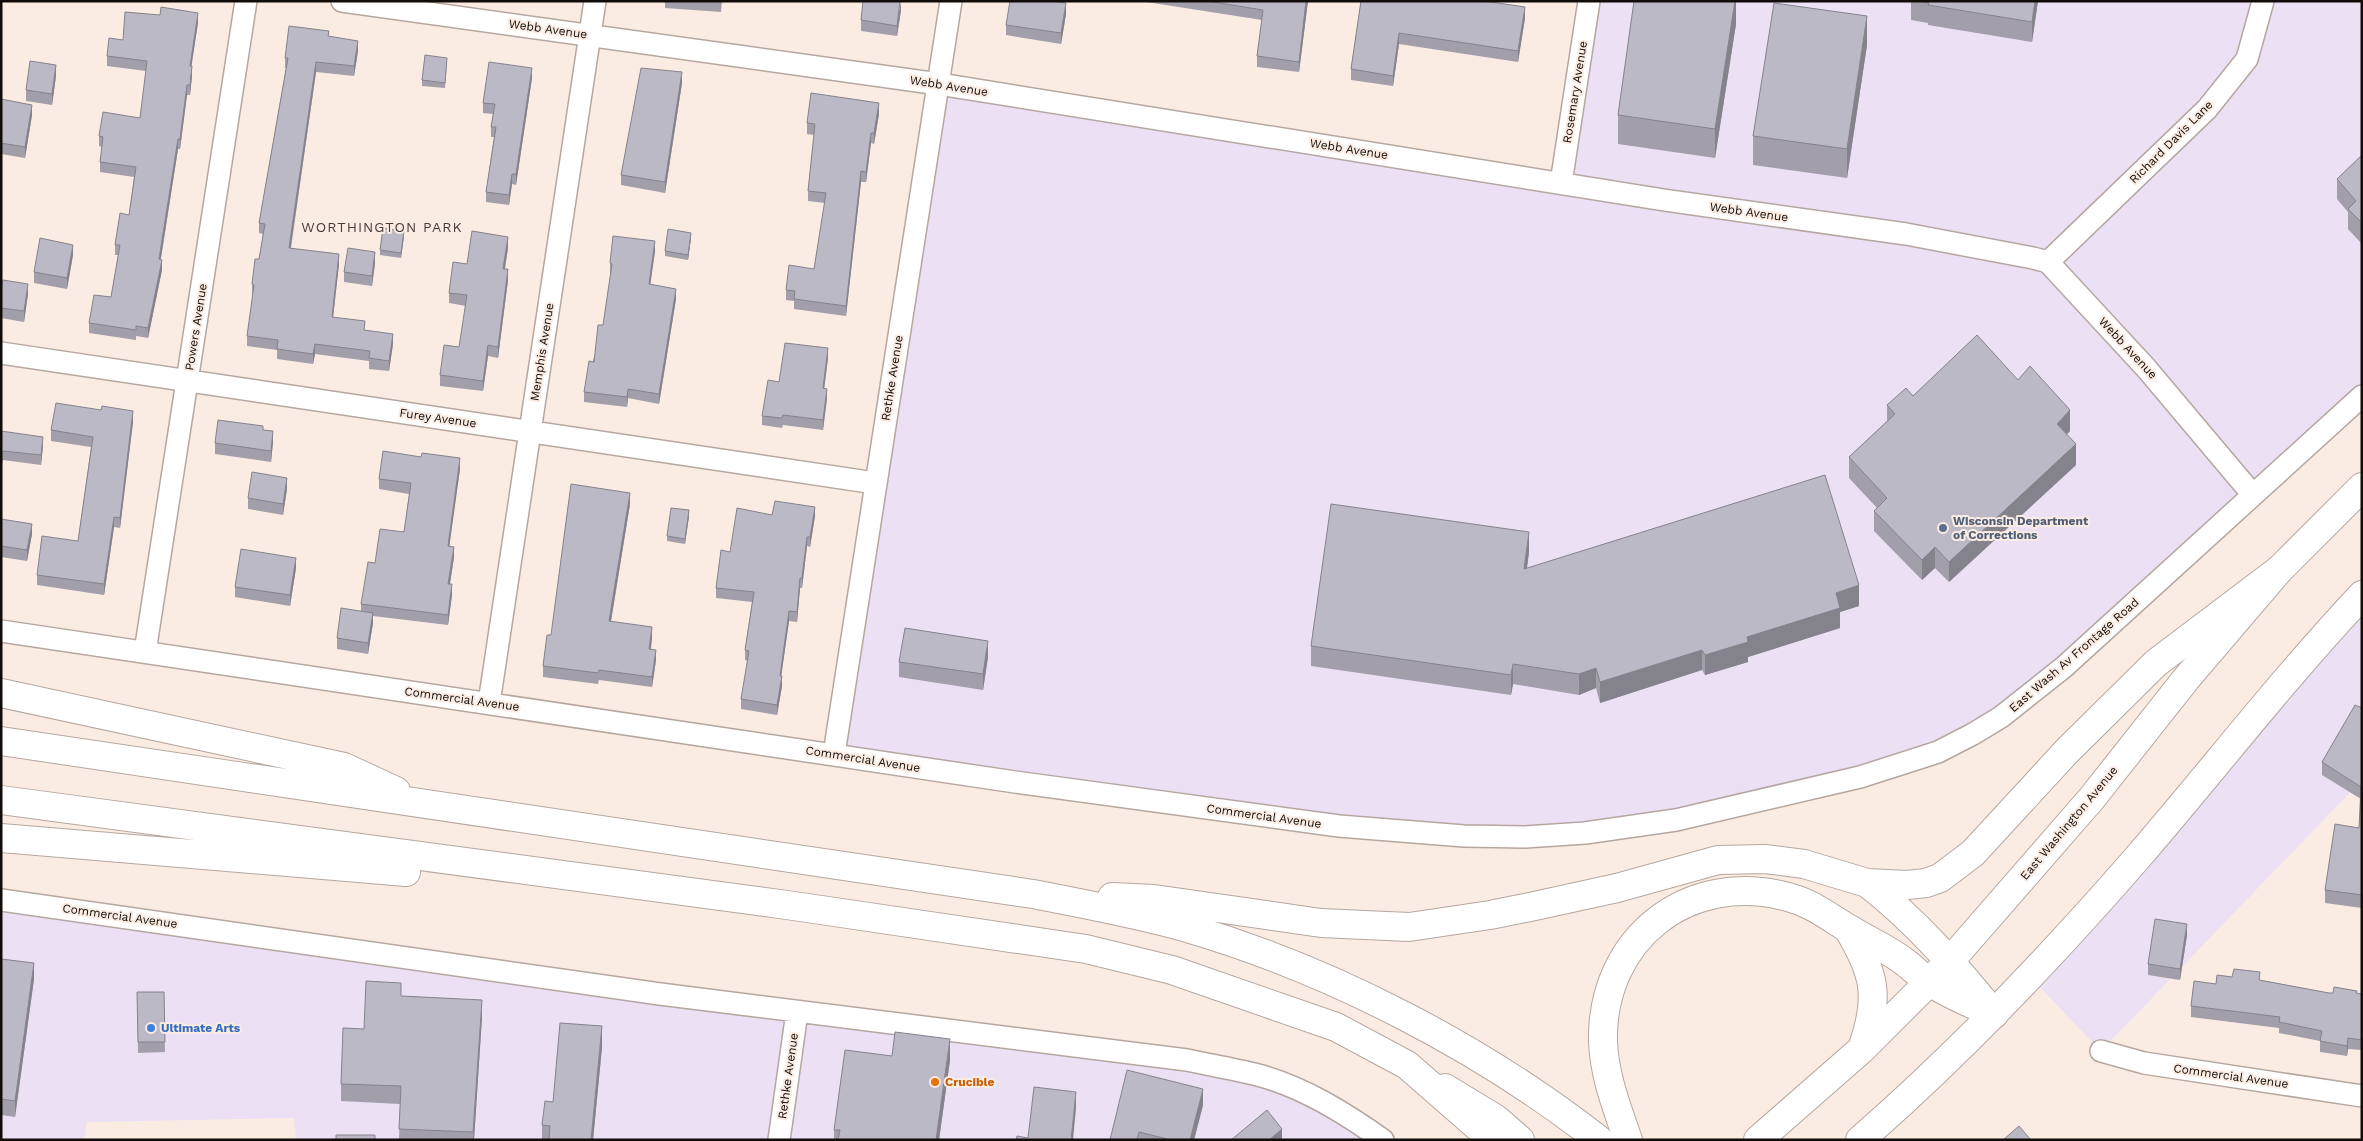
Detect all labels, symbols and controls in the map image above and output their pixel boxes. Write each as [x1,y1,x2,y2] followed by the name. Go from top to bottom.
[508,17,588,41] street label: Webb Avenue
[1560,40,1590,144] street label: Rosemary Avenue
[909,73,989,99] street label: Webb Avenue
[2127,97,2216,186] street label: Richard Davis Lane
[1309,136,1389,162] street label: Webb Avenue
[1709,200,1789,224] street label: Webb Avenue
[301,219,463,235] district label: WORTHINGTON PARK
[182,282,210,372] street label: Powers Avenue
[527,302,557,402] street label: Memphis Avenue
[2096,314,2160,382] street label: Webb Avenue
[878,334,906,422] street label: Rethke Avenue
[399,406,477,430] street label: Furey Avenue
[1953,514,2089,542] place label: Wisconsin Department of Corrections
[1937,522,1949,534] marker: Wisconsin Department of Corrections
[2006,595,2142,715] street label: East Wash Av Frontage Road
[404,684,520,714] street label: Commercial Avenue
[805,743,921,775] street label: Commercial Avenue
[2017,763,2121,883] street label: East Washington Avenue
[1206,801,1322,831] street label: Commercial Avenue
[62,901,178,931] street label: Commercial Avenue
[161,1021,241,1035] place label: Ultimate Arts
[145,1022,157,1034] marker: Ultimate Arts
[775,1032,801,1120] street label: Rethke Avenue
[2173,1061,2289,1091] street label: Commercial Avenue
[945,1075,995,1089] place label: Crucible
[929,1076,941,1088] marker: Crucible

